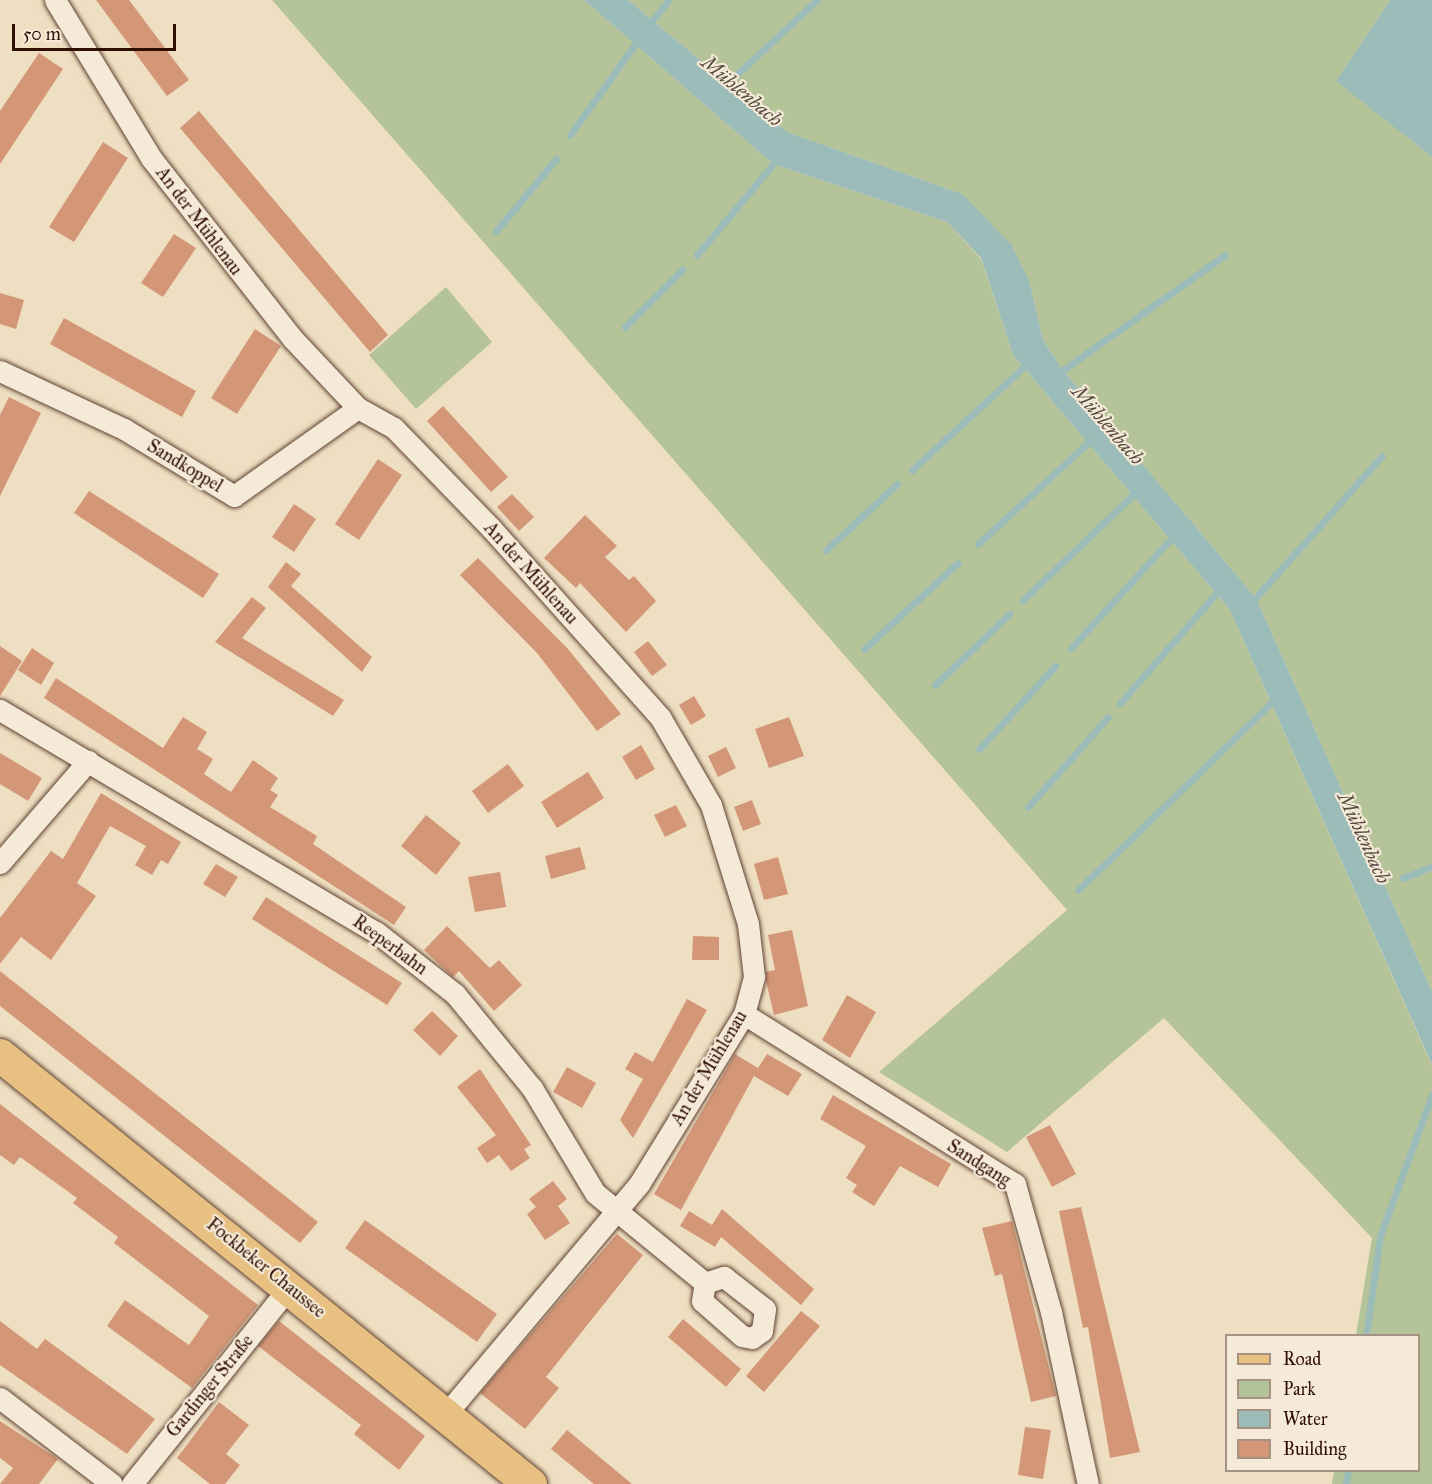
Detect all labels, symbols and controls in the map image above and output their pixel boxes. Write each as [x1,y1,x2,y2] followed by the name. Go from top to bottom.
[15,12,178,50] scale bar
[23,23,61,45] text: 50 m
[697,50,787,132] water label: Mühlenbach
[151,163,247,279] street label: An der Mühlenau
[1067,380,1149,470] water label: Mühlenbach
[143,435,227,497] street label: Sandkoppel
[479,517,583,629] street label: An der Mühlenau
[1332,789,1396,887] water label: Mühlenbach
[349,911,431,979] street label: Reeperbahn
[666,1007,752,1129] street label: An der Mühlenau
[943,1135,1015,1191] street label: Sandgang
[202,1213,330,1323] street label: Fockbeker Chaussee
[162,1330,258,1442] street label: Gardinger Straße
[1225,1334,1420,1472] legend
[1283,1348,1321,1370] text: Road
[1283,1378,1316,1400] text: Park
[1283,1408,1327,1430] text: Water
[1283,1438,1346,1460] text: Building

